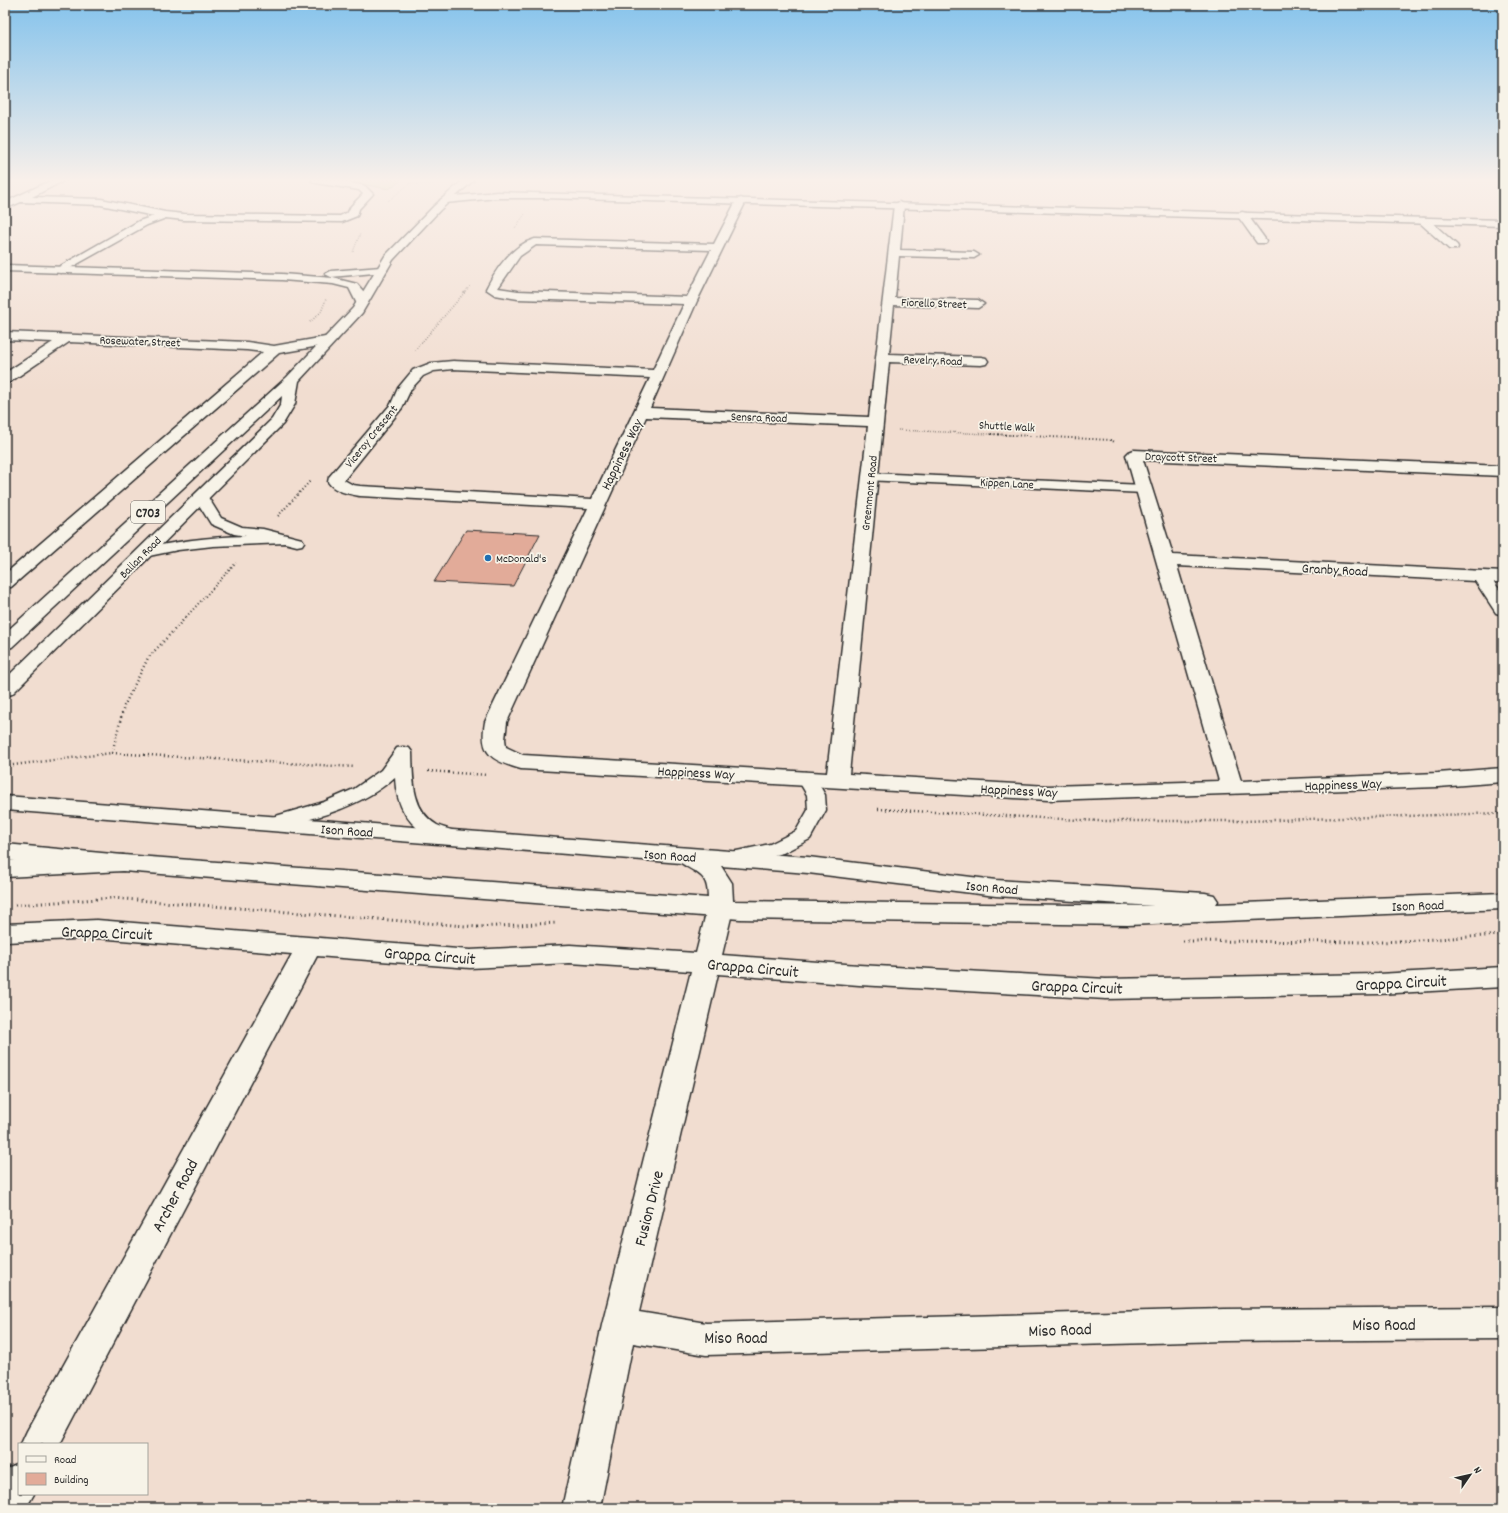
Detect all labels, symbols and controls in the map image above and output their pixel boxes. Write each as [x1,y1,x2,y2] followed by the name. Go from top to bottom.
[901,295,968,314] street label: Fiorello Street
[99,333,181,352] street label: Rosewater Street
[903,352,963,371] street label: Revelry Road
[342,402,403,472] street label: Viceroy Crescent
[730,409,787,428] street label: Sensra Road
[597,416,649,494] street label: Happiness Way
[979,418,1035,437] street label: Shuttle Walk
[1145,449,1218,468] street label: Draycott Street
[858,455,883,532] street label: Greenmont Road
[980,475,1034,494] street label: Kippen Lane
[131,501,165,523] road number: C703
[116,533,166,583] street label: Ballan Road
[496,551,546,568] place label: McDonald's
[483,553,493,563] marker: McDonald's
[1301,559,1369,583] street label: Granby Road
[657,762,735,786] street label: Happiness Way
[1304,775,1382,797] street label: Happiness Way
[980,780,1058,804] street label: Happiness Way
[320,820,374,844] street label: Ison Road
[643,845,697,869] street label: Ison Road
[965,877,1019,901] street label: Ison Road
[1392,896,1445,918] street label: Ison Road
[61,921,153,949] street label: Grappa Circuit
[383,943,476,973] street label: Grappa Circuit
[706,954,800,986] street label: Grappa Circuit
[1355,971,1448,999] street label: Grappa Circuit
[1031,975,1123,1003] street label: Grappa Circuit
[147,1156,206,1237] street label: Archer Road
[630,1168,672,1249] street label: Fusion Drive
[1352,1315,1416,1339] street label: Miso Road
[1028,1319,1092,1345] street label: Miso Road
[704,1328,768,1352] street label: Miso Road
[18,1443,148,1495] legend
[54,1452,76,1469] text: Road
[1450,1455,1490,1495] north arrow
[1468,1464,1485,1478] text: N
[54,1472,89,1489] text: Building

